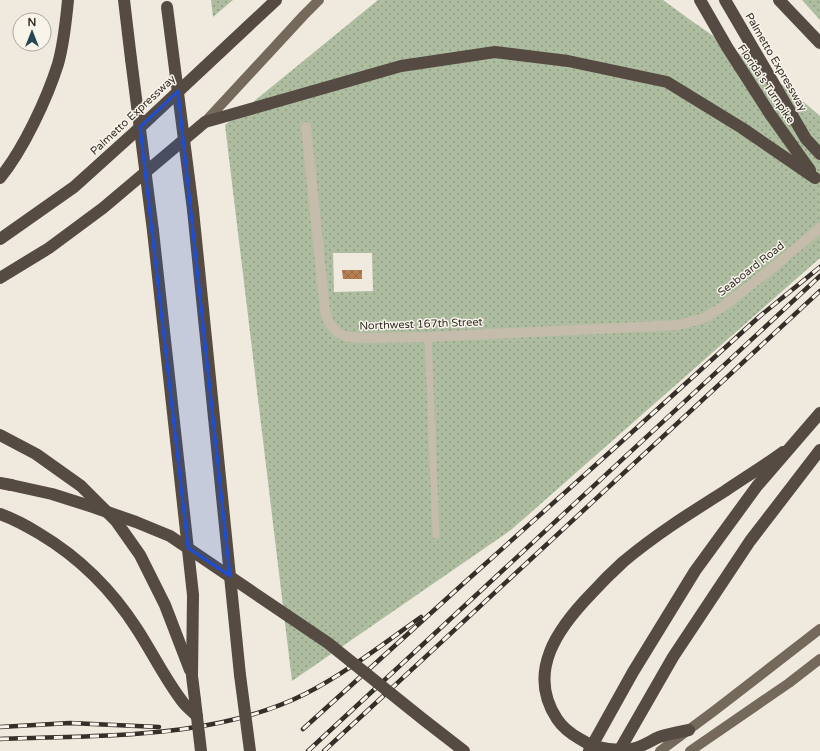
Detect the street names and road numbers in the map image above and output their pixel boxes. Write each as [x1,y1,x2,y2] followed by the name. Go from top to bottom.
[742,10,810,114] street label: Palmetto Expressway
[735,42,797,126] street label: Florida's Turnpike
[88,72,178,158] street label: Palmetto Expressway
[715,239,787,299] street label: Seaboard Road
[359,315,483,333] street label: Northwest 167th Street

